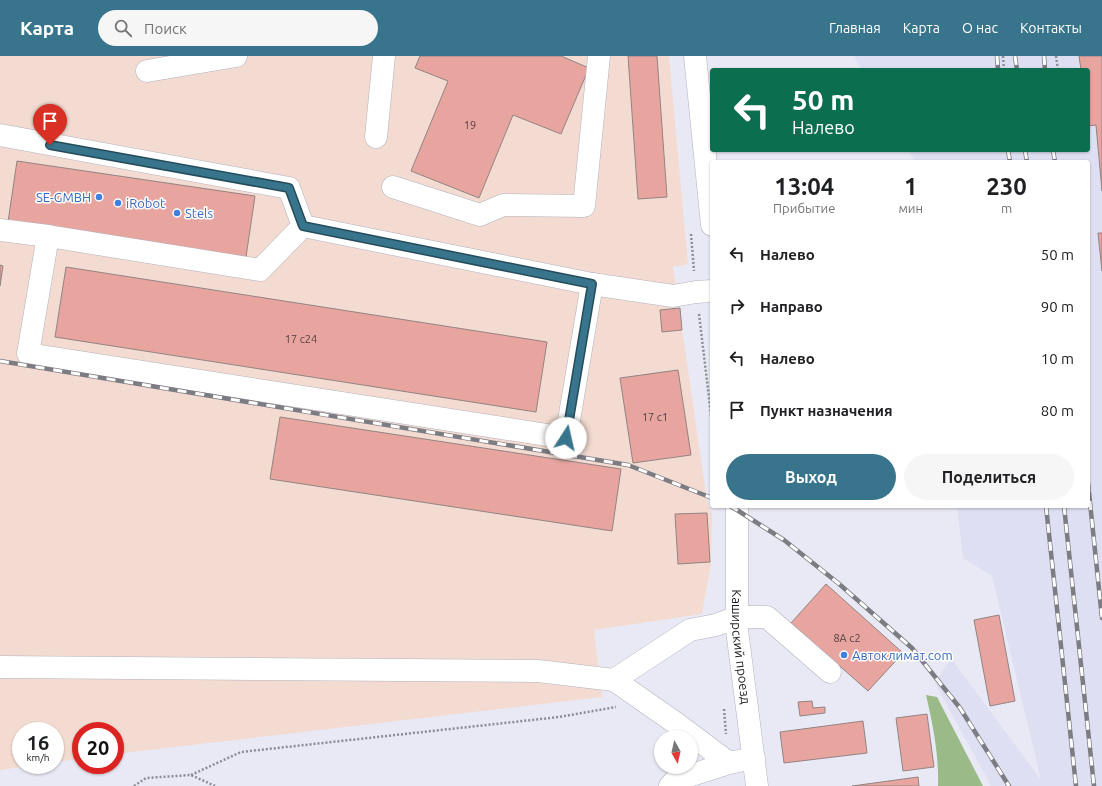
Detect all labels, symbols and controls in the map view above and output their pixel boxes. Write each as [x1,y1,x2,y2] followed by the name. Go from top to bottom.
[98,10,378,46] search box
[20,17,74,39] text: Карта
[112,17,134,39] icon: search
[144,20,187,37] text: Поиск
[829,20,881,36] text: Главная
[903,20,940,36] text: Карта
[962,20,998,36] text: О нас
[1020,20,1082,36] text: Контакты
[726,84,778,136] icon: left
[792,84,854,115] text: 50 m
[33,104,67,145] pin
[39,110,61,132] icon: arrive
[792,117,855,137] text: Налево
[464,119,476,131] house number: 19
[774,173,834,200] text: 13:04
[904,173,918,200] text: 1
[986,173,1027,200] text: 230
[36,190,91,204] place label: SE-GMBH
[94,192,104,202] marker: SE-GMBH
[126,196,165,210] place label: iRobot
[113,198,123,208] marker: iRobot
[773,201,835,215] text: Прибытие
[898,201,923,215] text: мин
[1001,201,1012,215] text: m
[185,206,213,220] place label: Stels
[172,208,182,218] marker: Stels
[726,243,748,265] icon: left
[760,246,815,263] text: Налево
[1041,246,1074,263] text: 50 m
[726,295,748,317] icon: right
[760,298,823,315] text: Направо
[1041,298,1074,315] text: 90 m
[285,333,317,345] house number: 17 с24
[726,347,748,369] icon: left
[760,350,815,367] text: Налево
[1041,350,1074,367] text: 10 m
[726,399,748,421] icon: arrive
[760,402,893,419] text: Пункт назначения
[1041,402,1074,419] text: 80 m
[642,411,668,423] house number: 17 с1
[545,417,587,459] position arrow
[726,454,896,500] button: Выход
[904,454,1074,500] button: Поделиться
[730,589,753,705] street label: Каширский проезд
[833,632,861,644] house number: 8А с2
[852,648,953,662] place label: Автоклимат.com
[839,650,849,660] marker: Автоклимат.com
[72,722,124,774] speed limit sign: 20
[654,730,698,774] north arrow
[654,730,698,774] map controls
[27,731,49,754] text: 16
[26,752,50,763] text: km/h

